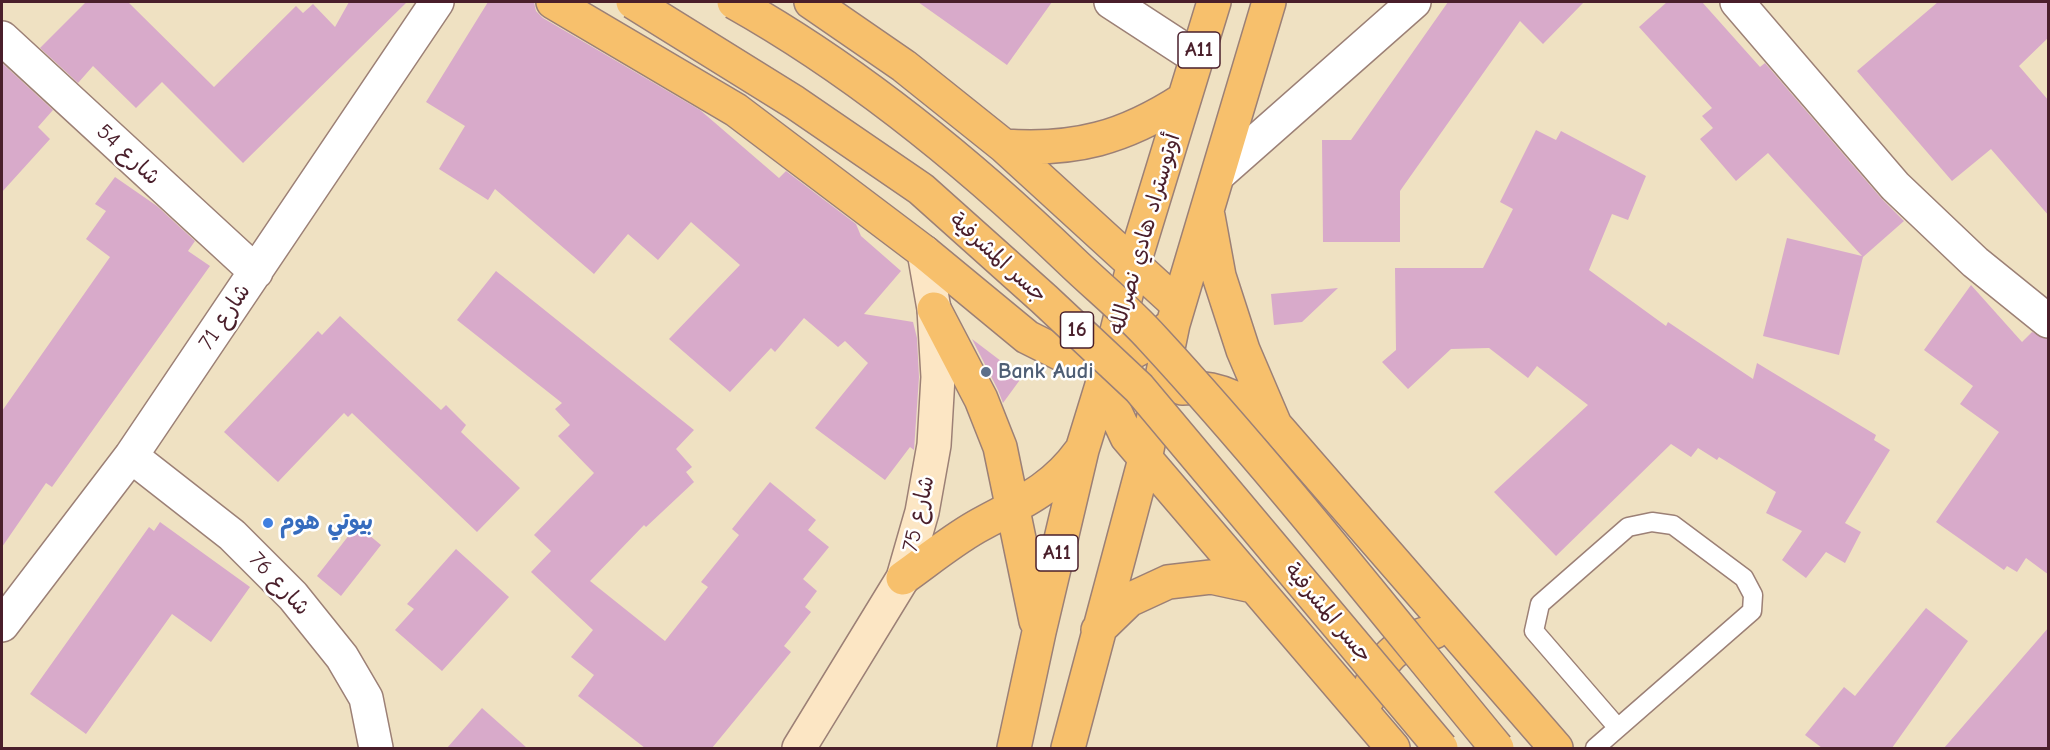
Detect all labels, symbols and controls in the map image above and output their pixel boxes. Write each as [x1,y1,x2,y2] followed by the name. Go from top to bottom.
[1178,32,1220,68] road number: A11
[91,119,165,191] street label: شارع 54
[1104,130,1186,338] street label: أوتوستراد هادي نصرالله
[944,207,1052,309] street label: جسر المشرفية
[193,279,257,355] street label: شارع 71
[1060,312,1094,348] road number: 16
[998,359,1093,385] place label: Bank Audi
[979,365,993,379] marker: Bank Audi
[897,473,941,555] street label: شارع 75
[280,510,373,536] place label: بيوتي هوم
[261,516,275,530] marker: بيوتي هوم
[1036,535,1078,571] road number: A11
[243,547,315,621] street label: شارع 76
[1279,558,1377,668] street label: جسر المشرفية

